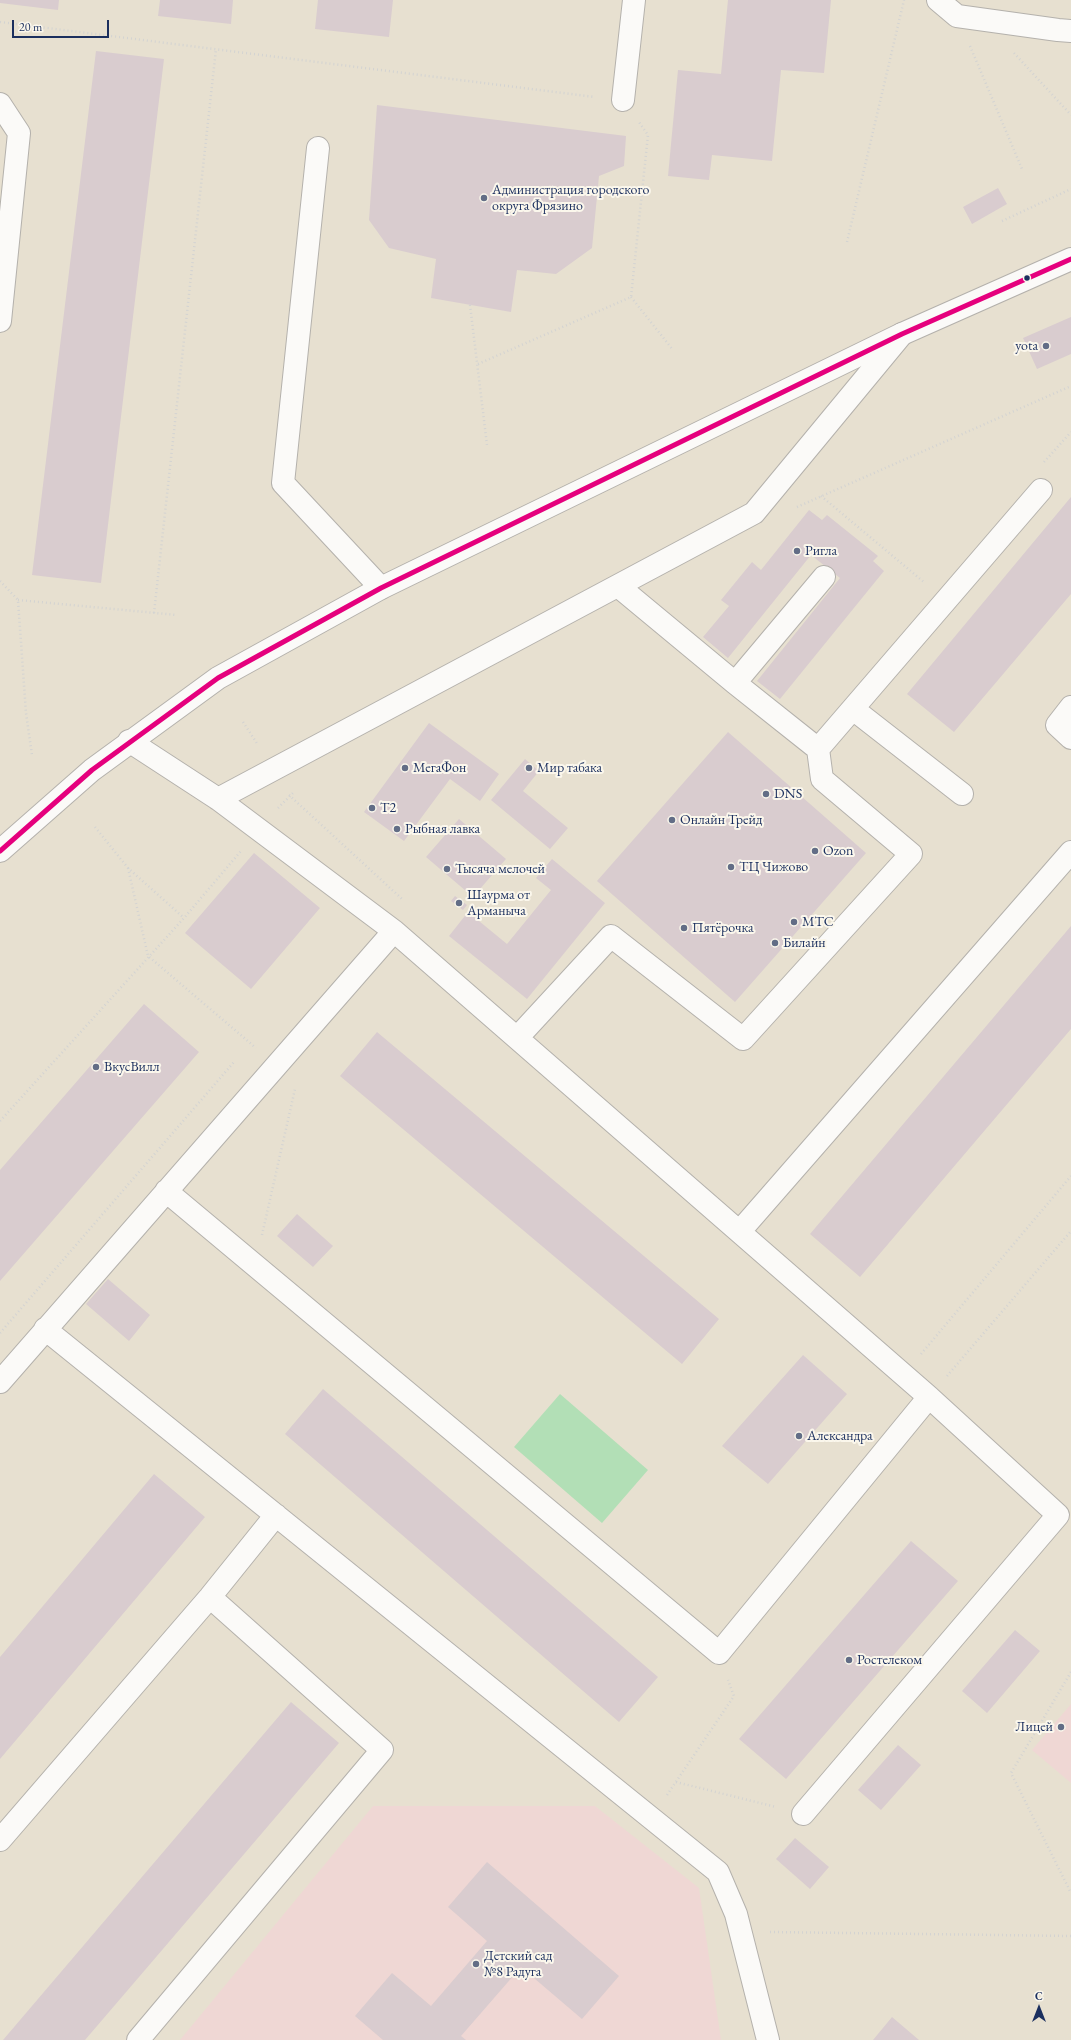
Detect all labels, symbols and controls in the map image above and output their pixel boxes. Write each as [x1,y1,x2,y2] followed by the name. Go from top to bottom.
[14,12,111,38] scale bar
[19,19,42,35] text: 20 m
[492,182,649,214] place label: Администрация городского округа Фрязино
[479,193,489,203] marker: Администрация городского округа Фрязино
[1022,273,1032,283] unlabelled marker
[1015,338,1038,354] place label: yota
[1041,341,1051,351] marker: yota
[805,543,837,559] place label: Ригла
[792,546,802,556] marker: Ригла
[413,760,466,776] place label: МегаФон
[537,760,602,776] place label: Мир табака
[400,763,410,773] marker: МегаФон
[524,763,534,773] marker: Мир табака
[774,786,802,802] place label: DNS
[761,789,771,799] marker: DNS
[380,800,396,816] place label: T2
[367,803,377,813] marker: T2
[680,812,762,828] place label: Онлайн Трейд
[667,815,677,825] marker: Онлайн Трейд
[405,821,480,837] place label: Рыбная лавка
[392,824,402,834] marker: Рыбная лавка
[823,843,853,859] place label: Ozon
[810,846,820,856] marker: Ozon
[739,859,808,875] place label: ТЦ Чижово
[455,861,545,877] place label: Тысяча мелочей
[726,862,736,872] marker: ТЦ Чижово
[442,864,452,874] marker: Тысяча мелочей
[467,887,530,920] place label: Шаурма от Арманыча
[454,898,464,908] marker: Шаурма от Арманыча
[802,914,834,930] place label: МТС
[789,917,799,927] marker: МТС
[692,920,754,936] place label: Пятёрочка
[679,923,689,933] marker: Пятёрочка
[783,935,826,951] place label: Билайн
[770,938,780,948] marker: Билайн
[104,1059,159,1075] place label: ВкусВилл
[91,1062,101,1072] marker: ВкусВилл
[807,1428,873,1444] place label: Александра
[794,1431,804,1441] marker: Александра
[857,1652,922,1668] place label: Ростелеком
[844,1655,854,1665] marker: Ростелеком
[1016,1719,1053,1735] place label: Лицей
[1056,1722,1066,1732] marker: Лицей
[484,1948,552,1980] place label: Детский сад №8 Радуга
[471,1959,481,1969] marker: Детский сад №8 Радуга
[1019,1988,1059,2028] north arrow
[1035,1989,1043,2003] text: С

